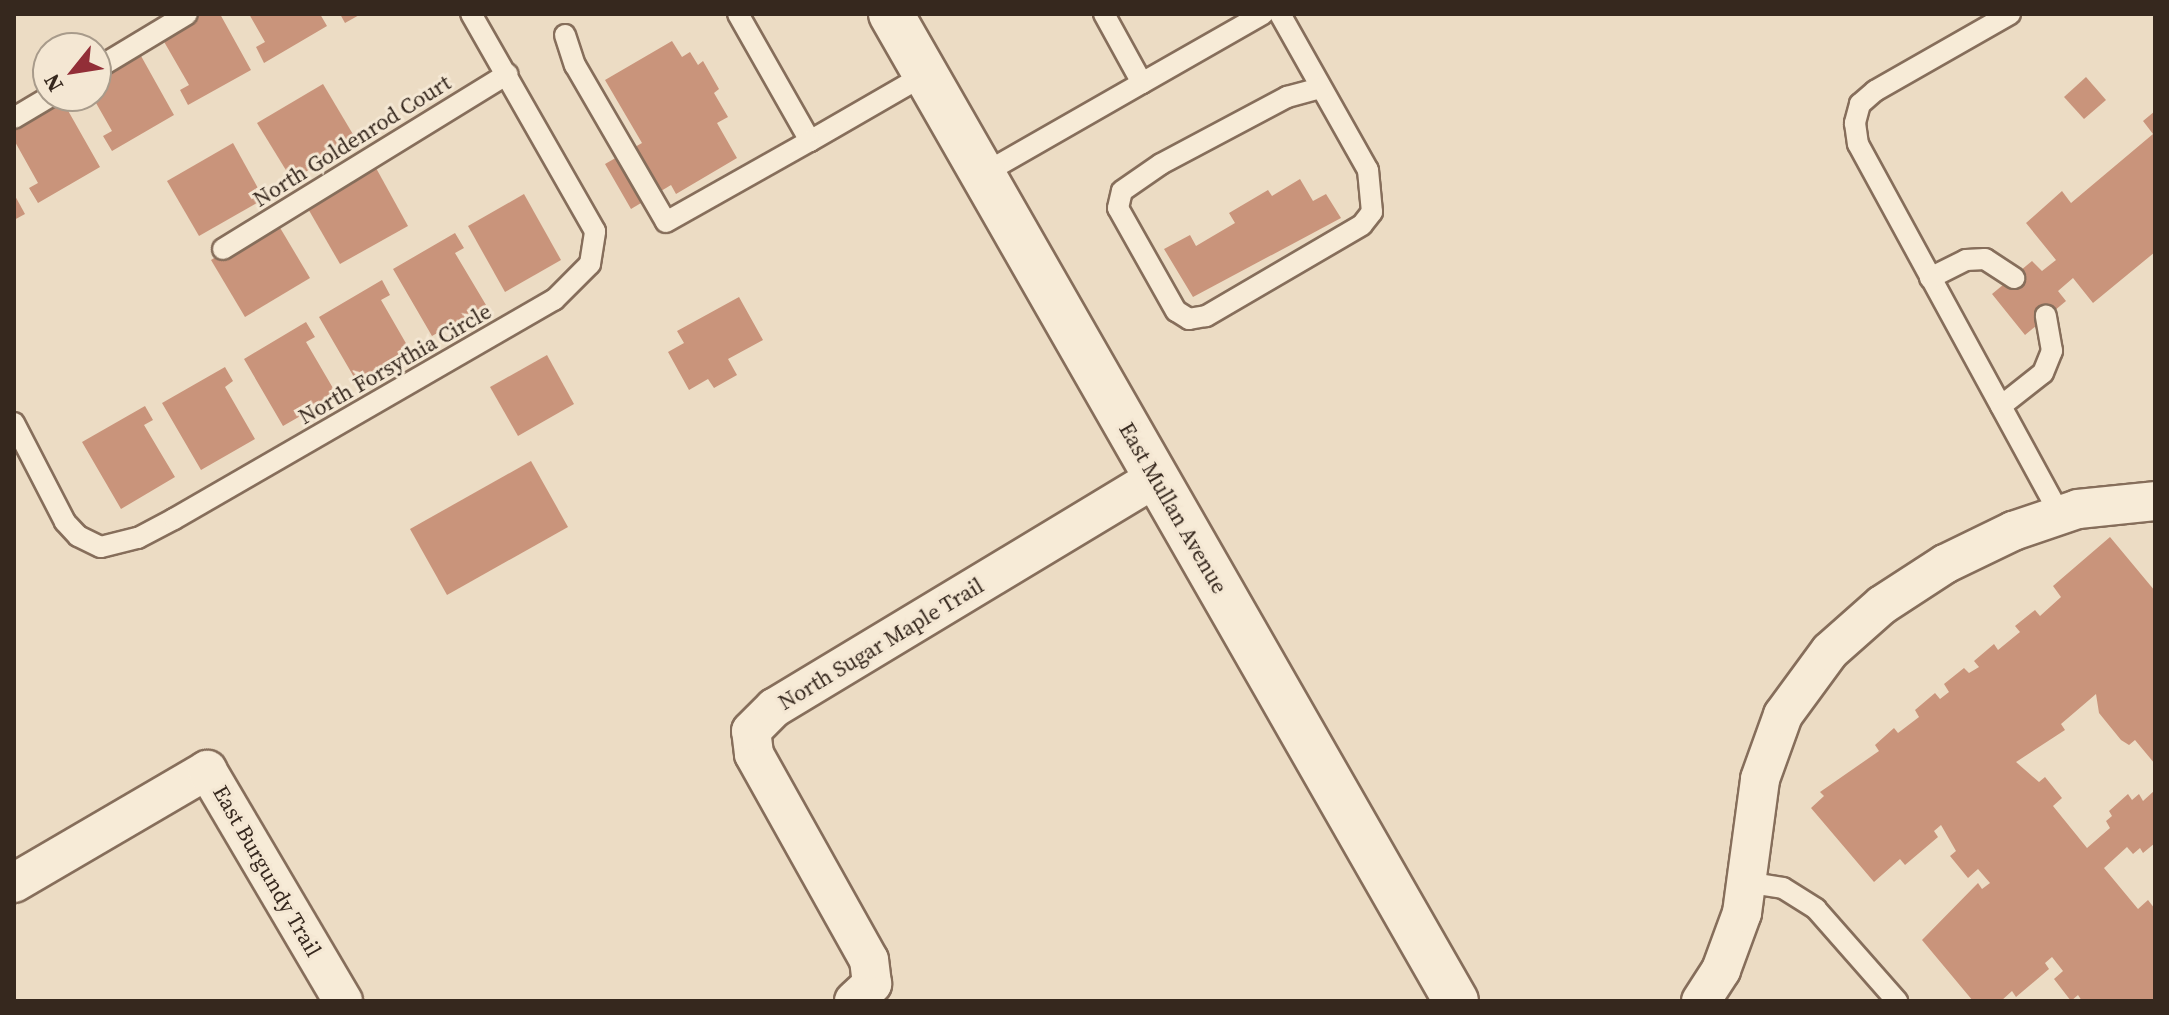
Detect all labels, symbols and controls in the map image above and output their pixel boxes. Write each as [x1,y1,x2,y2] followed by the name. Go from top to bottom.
[32,32,112,112] north arrow
[36,69,70,97] text: N
[248,69,456,213] street label: North Goldenrod Court
[294,298,496,430] street label: North Forsythia Circle
[1113,418,1233,598] street label: East Mullan Avenue
[773,572,989,716] street label: North Sugar Maple Trail
[207,780,327,962] street label: East Burgundy Trail

